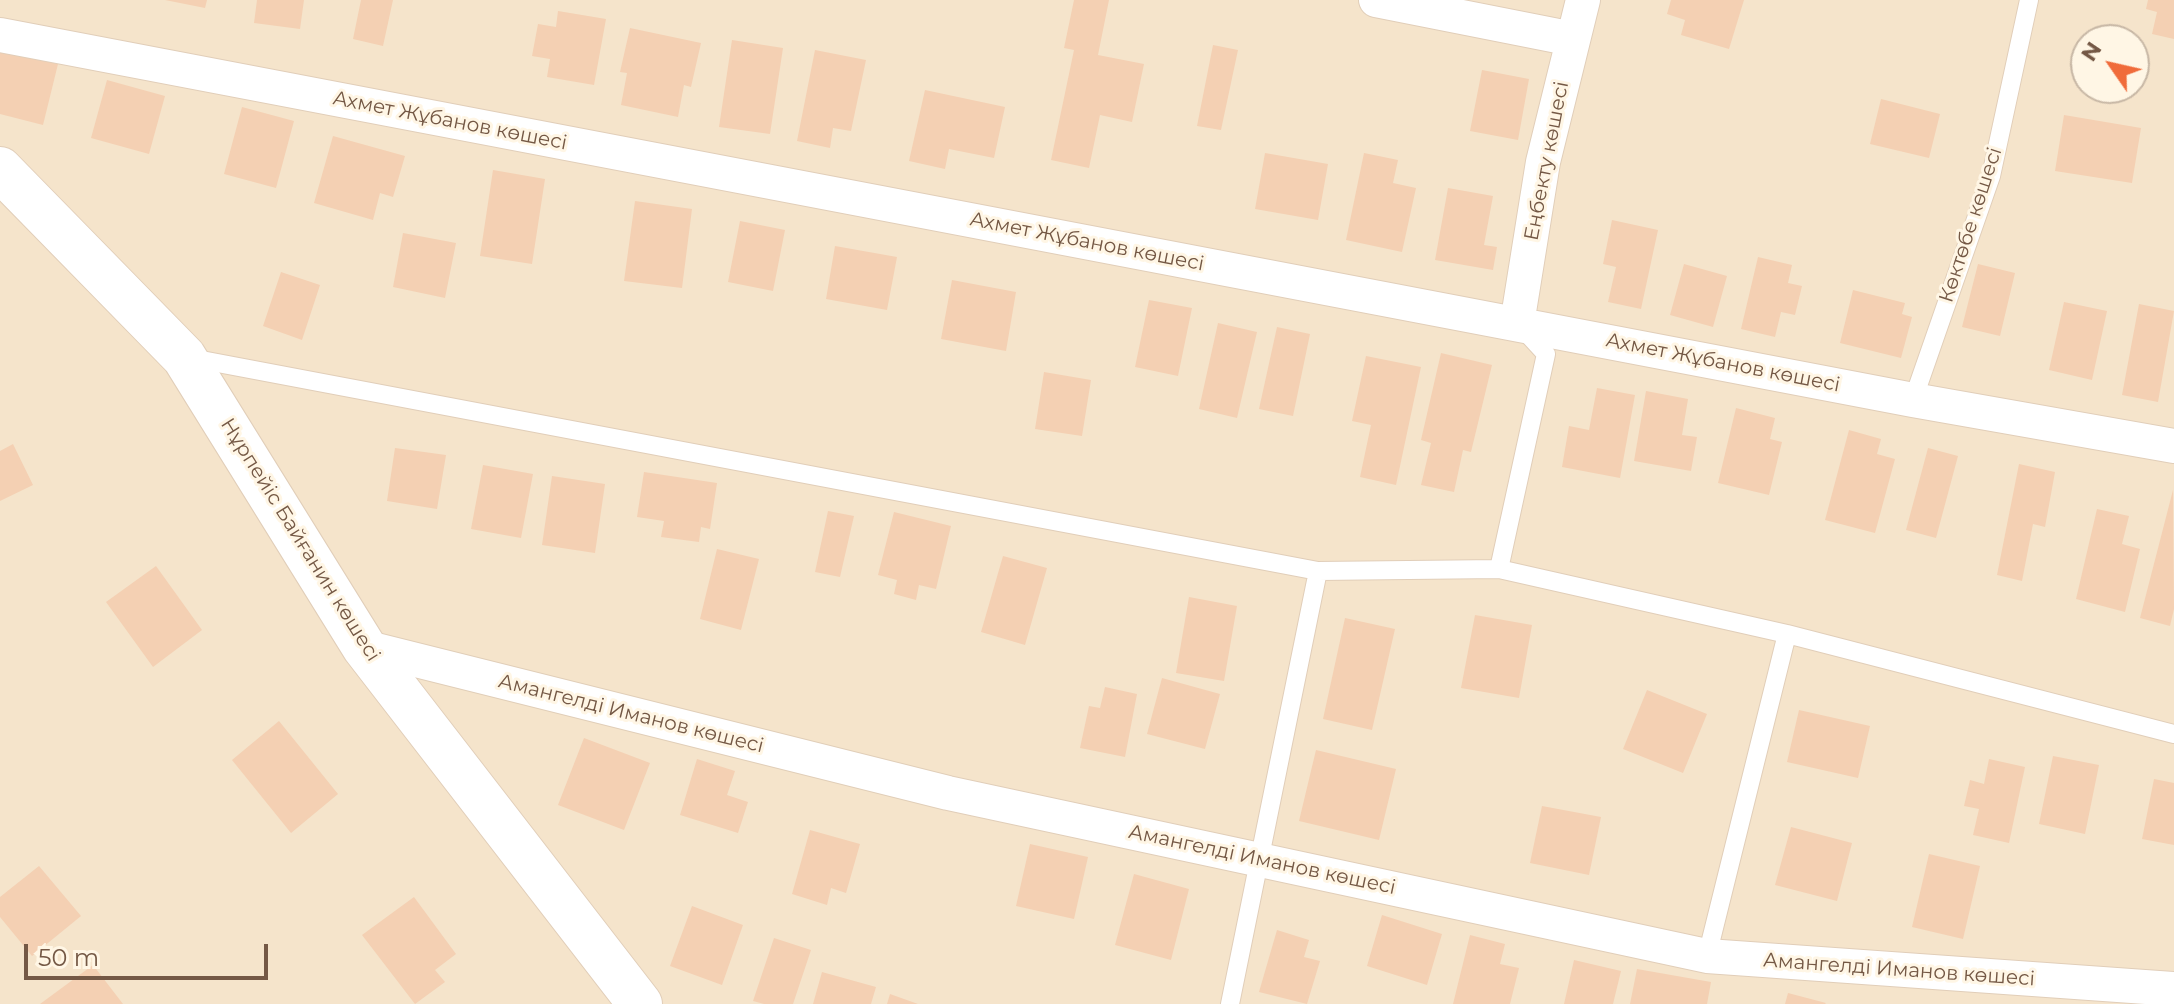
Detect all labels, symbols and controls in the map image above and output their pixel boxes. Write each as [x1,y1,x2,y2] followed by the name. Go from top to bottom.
[2070,24,2150,104] north arrow
[2075,36,2108,66] text: N
[1520,79,1574,243] street label: Еңбекту көшесі
[331,87,569,155] street label: Ахмет Жұбанов көшесі
[1935,144,2007,306] street label: Көктөбе көшесі
[968,208,1206,276] street label: Ахмет Жұбанов көшесі
[1604,329,1842,397] street label: Ахмет Жұбанов көшесі
[215,414,385,666] street label: Нұрпейіс Байғанин көшесі
[496,669,766,759] street label: Амангелді Иманов көшесі
[1126,820,1398,900] street label: Амангелді Иманов көшесі
[28,928,272,978] scale bar
[38,943,99,972] text: 50 m
[1762,949,2036,991] street label: Амангелді Иманов көшесі

